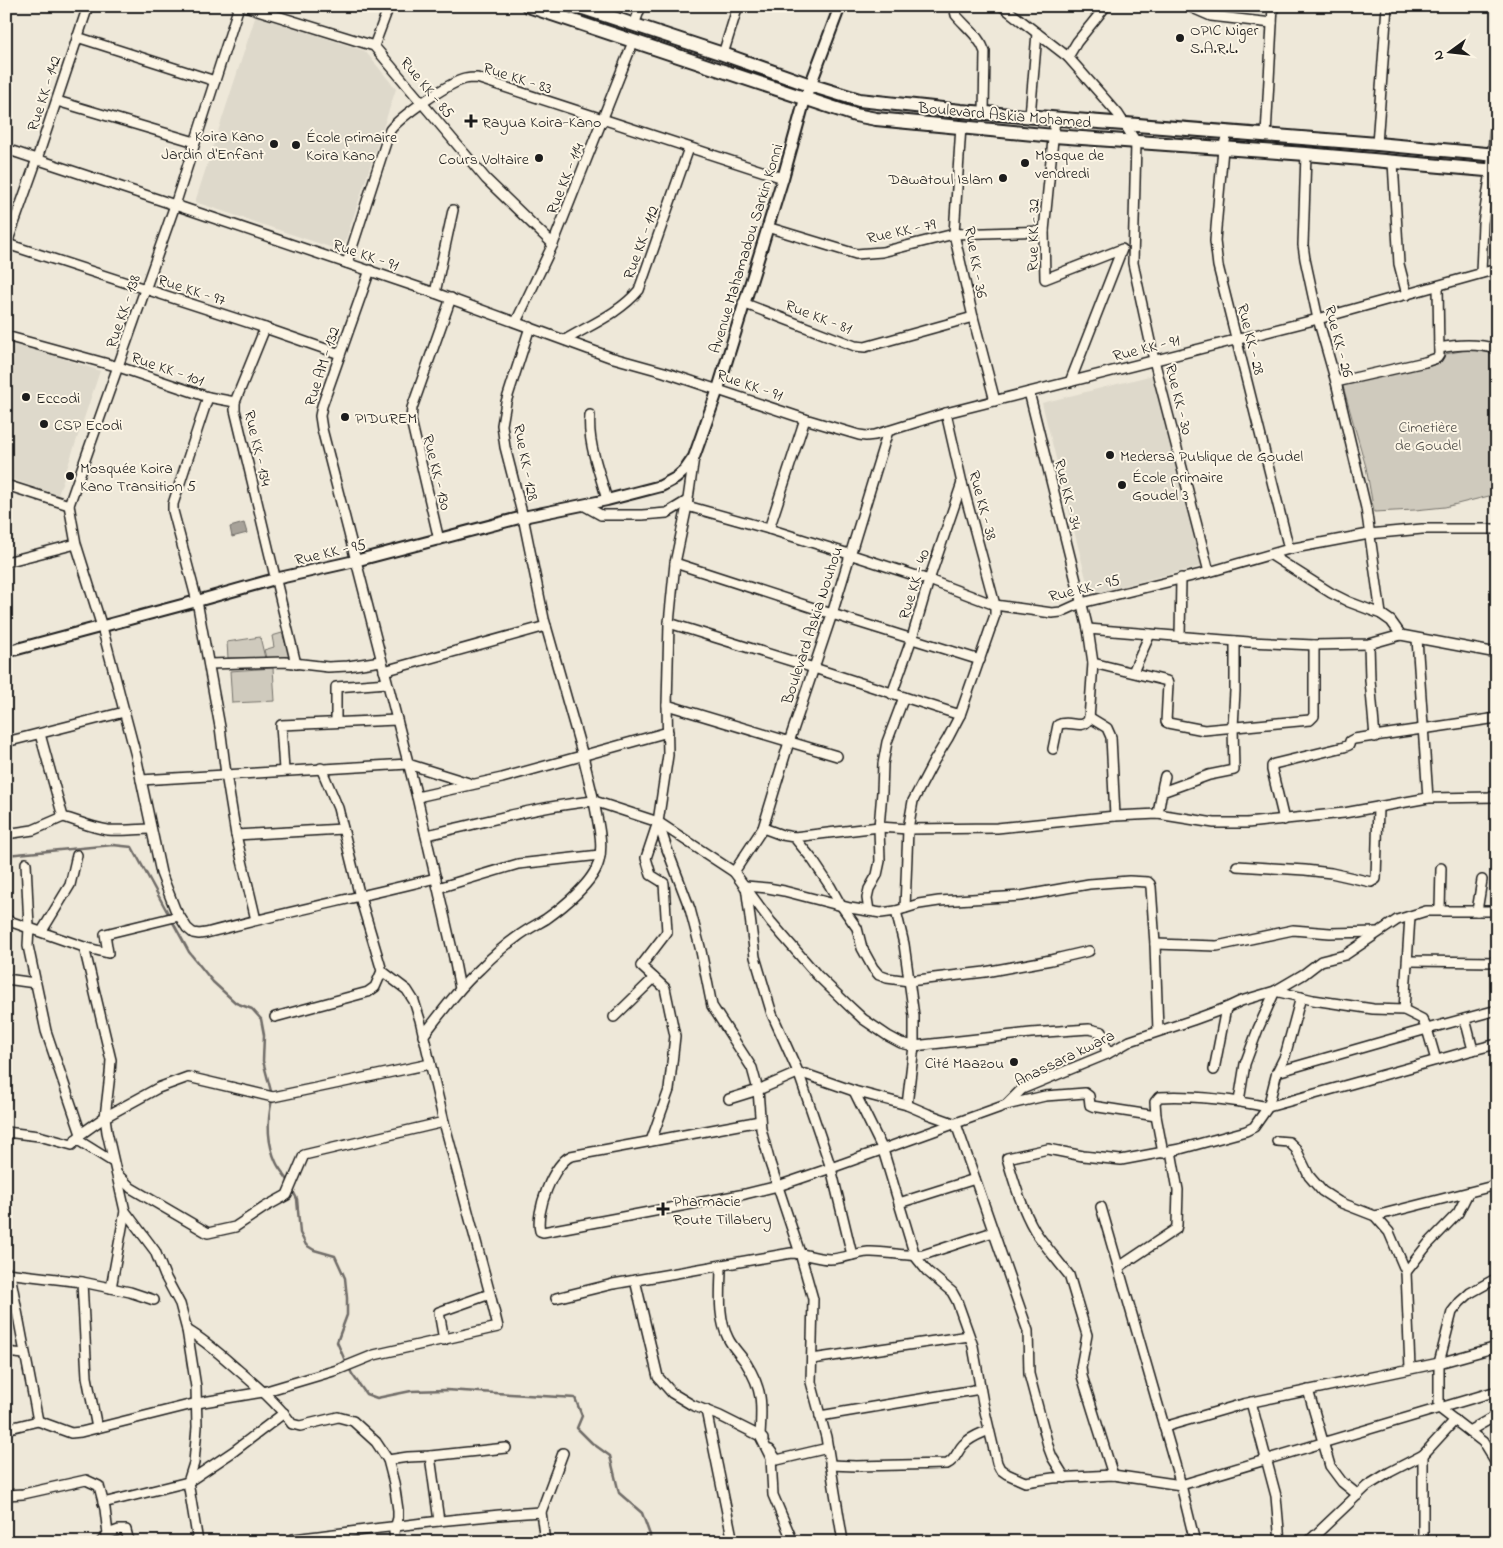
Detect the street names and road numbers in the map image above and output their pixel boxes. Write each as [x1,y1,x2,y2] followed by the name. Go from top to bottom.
[394,52,459,124] street label: Rue KK - 85
[21,53,68,135] street label: Rue KK - 142
[480,56,555,101] street label: Rue KK - 83
[916,96,1092,136] street label: Boulevard Askia Mohamed
[541,139,591,218] street label: Rue KK - 114
[704,141,790,356] street label: Avenue Mahamadou Sarkin Konni
[1021,198,1047,272] street label: Rue KK - 32
[617,202,666,283] street label: Rue KK - 112
[865,213,938,251] street label: Rue KK - 79
[957,225,993,300] street label: Rue KK - 36
[329,233,402,278] street label: Rue KK - 91
[154,269,229,313] street label: Rue KK - 97
[100,272,148,352] street label: Rue KK - 138
[781,294,855,342] street label: Rue KK - 81
[1230,301,1270,378] street label: Rue KK - 28
[1317,303,1359,380] street label: Rue KK - 26
[299,324,347,409] street label: Rue AM - 132
[1110,329,1183,369] street label: Rue KK - 91
[128,346,207,394] street label: Rue KK - 101
[1158,362,1198,437] street label: Rue KK - 30
[713,363,786,408] street label: Rue KK - 91
[237,408,277,489] street label: Rue KK - 134
[506,422,544,503] street label: Rue KK - 128
[415,432,457,513] street label: Rue KK - 130
[1047,457,1087,533] street label: Rue KK - 34
[961,468,1003,543] street label: Rue KK - 38
[292,533,369,573] street label: Rue KK - 95
[776,544,850,709] street label: Boulevard Askia Nouhou
[893,547,937,623] street label: Rue KK - 40
[1046,569,1123,609] street label: Rue KK - 95
[1011,1024,1119,1093] street label: Anassara kwara

